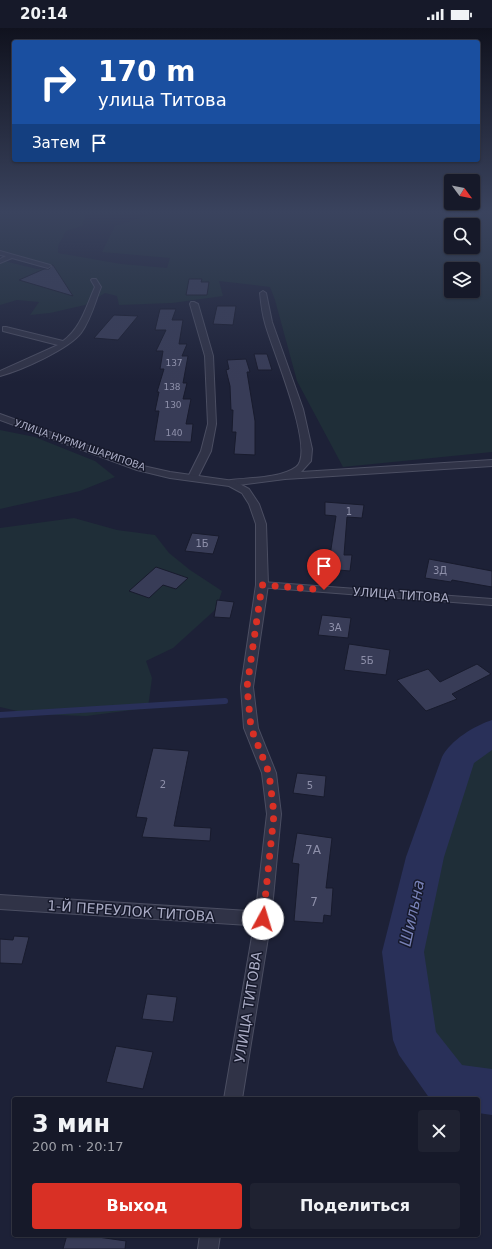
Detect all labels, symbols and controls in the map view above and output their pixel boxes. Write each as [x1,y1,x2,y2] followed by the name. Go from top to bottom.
[20,5,68,23] text: 20:14
[98,55,195,88] text: 170 m
[32,56,84,108] icon: right
[98,89,227,110] text: улица Титова
[88,132,110,154] icon: arrive
[32,134,80,152] text: Затем
[444,174,480,210] north arrow
[444,174,480,298] map controls
[444,218,480,254] button: search
[444,262,480,298] button: layers
[165,358,183,368] house number: 137
[163,382,181,392] house number: 138
[164,400,182,410] house number: 130
[13,417,147,473] street label: УЛИЦА НУРМИ ШАРИПОВА
[165,428,183,438] house number: 140
[346,506,352,517] house number: 1
[195,538,209,549] house number: 1Б
[307,549,341,590] pin
[313,555,335,577] icon: arrive
[433,565,447,576] house number: 3Д
[353,585,450,605] street label: УЛИЦА ТИТОВА
[328,622,342,633] house number: 3А
[360,655,374,666] house number: 5Б
[160,779,166,790] house number: 2
[307,780,313,791] house number: 5
[305,843,322,857] house number: 7А
[396,878,428,948] water label: Шильна
[310,895,318,909] house number: 7
[47,896,216,925] street label: 1-Й ПЕРЕУЛОК ТИТОВА
[242,898,284,940] position arrow
[231,950,265,1064] street label: УЛИЦА ТИТОВА
[32,1110,110,1138] text: 3 мин
[418,1110,460,1152] button: close
[32,1139,123,1154] text: 200 m · 20:17
[32,1183,242,1229] button: Выход
[250,1183,460,1229] button: Поделиться

